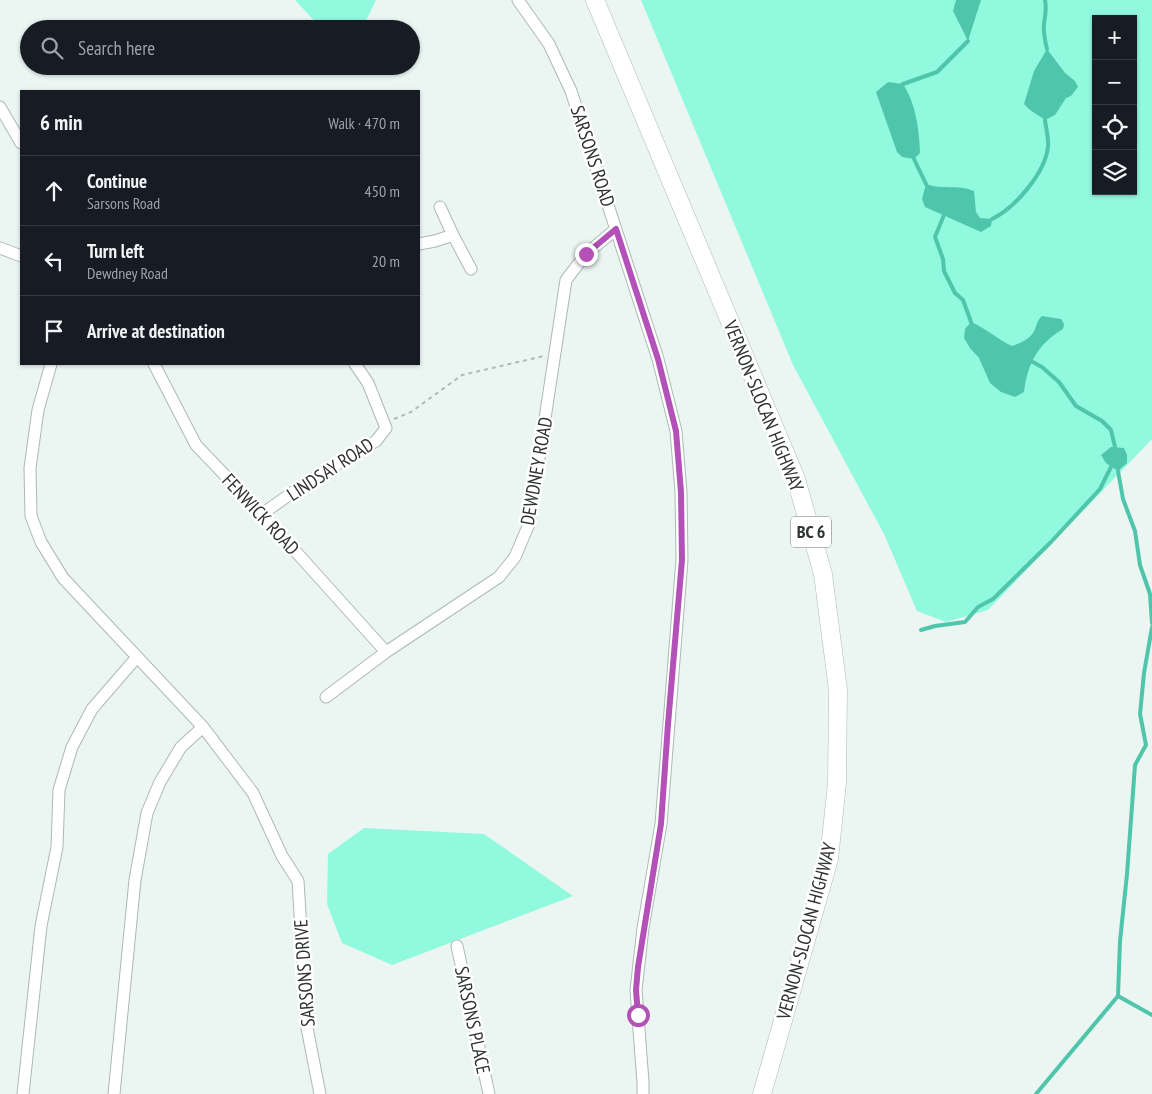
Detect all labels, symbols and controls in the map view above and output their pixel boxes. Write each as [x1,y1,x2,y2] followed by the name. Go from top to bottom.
[1092,15,1137,195] map controls
[1092,15,1137,60] button: +
[20,20,420,75] search box
[38,34,66,62] icon: search
[78,36,155,60] text: Search here
[1092,60,1137,105] button: −
[565,102,621,210] street label: SARSONS ROAD
[1092,105,1137,150] button: locate
[40,109,82,136] text: 6 min
[328,113,400,133] text: Walk · 470 m
[1092,150,1137,195] button: layers
[87,169,147,193] text: Continue
[40,177,68,205] icon: ahead
[365,181,400,201] text: 450 m
[87,193,160,213] text: Sarsons Road
[87,239,144,263] text: Turn left
[575,243,598,266] route end
[40,247,68,275] icon: left
[372,251,400,271] text: 20 m
[87,263,168,283] text: Dewdney Road
[718,316,809,495] street label: VERNON-SLOCAN HIGHWAY
[40,317,68,345] icon: arrive
[87,319,225,343] text: Arrive at destination
[515,415,557,527] street label: DEWDNEY ROAD
[282,432,378,506] street label: LINDSAY ROAD
[217,468,305,560] street label: FENWICK ROAD
[791,516,831,548] road number: BC 6
[771,840,841,1023] street label: VERNON-SLOCAN HIGHWAY
[288,918,320,1028] street label: SARSONS DRIVE
[450,964,496,1076] street label: SARSONS PLACE
[627,1004,650,1027] route start

